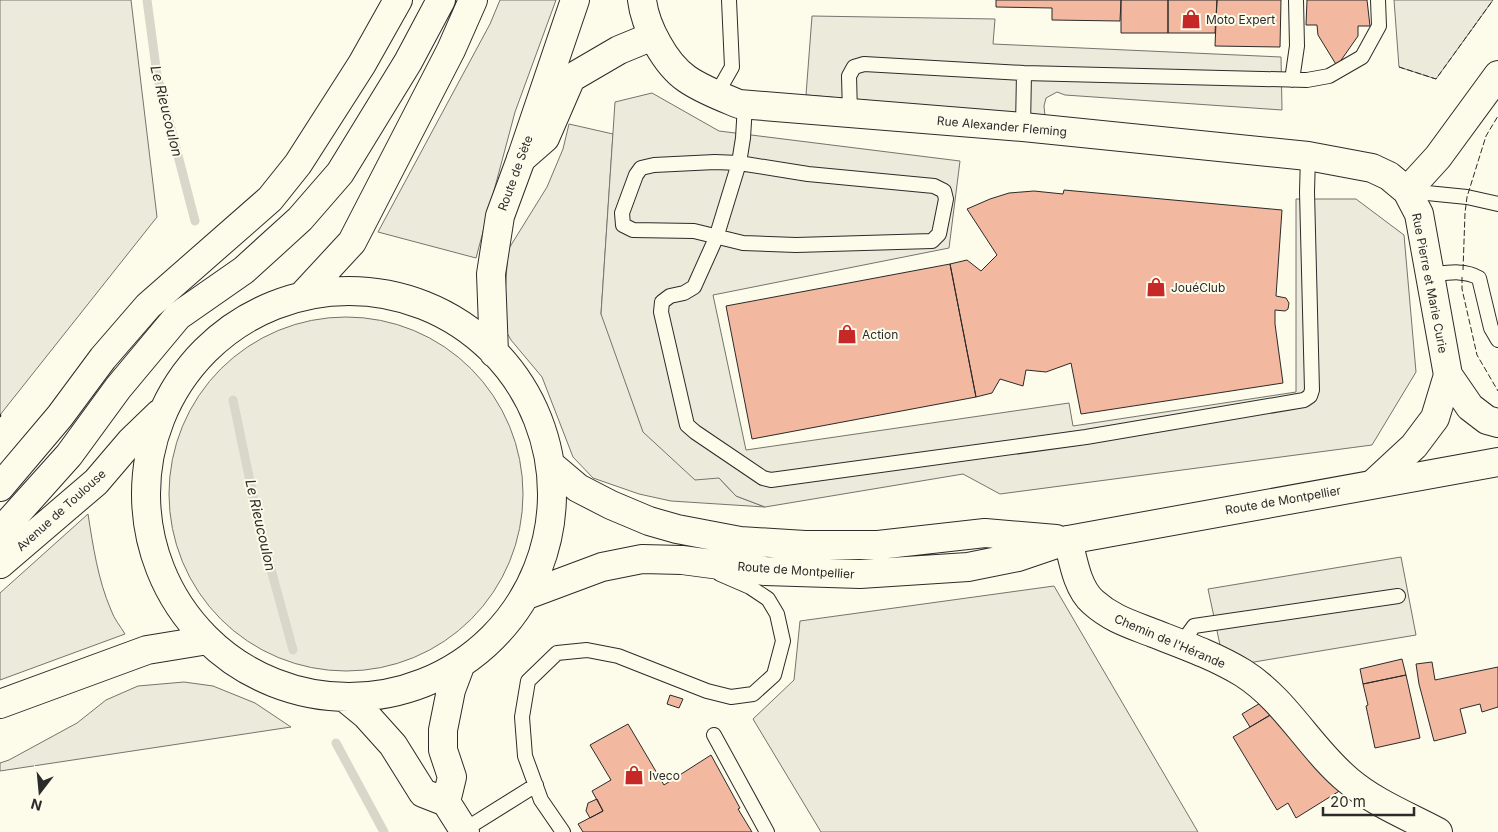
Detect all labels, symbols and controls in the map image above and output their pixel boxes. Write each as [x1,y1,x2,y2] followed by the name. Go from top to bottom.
[1180,8,1202,30] shop icon: Moto Expert
[1206,12,1275,27] place label: Moto Expert
[147,64,187,158] water label: Le Rieucoulon
[936,113,1068,139] street label: Rue Alexander Fleming
[494,133,536,213] street label: Route de Sète
[1409,212,1451,354] street label: Rue Pierre et Marie Curie
[1145,276,1167,298] shop icon: JouéClub
[1171,280,1225,295] place label: JouéClub
[836,323,858,345] shop icon: Action
[862,327,898,342] place label: Action
[13,466,109,554] street label: Avenue de Toulouse
[242,478,280,572] water label: Le Rieucoulon
[1224,482,1343,518] street label: Route de Montpellier
[737,558,856,582] street label: Route de Montpellier
[1112,611,1228,671] street label: Chemin de l'Hérande
[623,764,645,786] shop icon: Iveco
[15,767,65,817] north arrow
[649,768,680,783] place label: Iveco
[1323,784,1414,816] scale bar
[1330,792,1366,811] text: 20 m
[29,795,44,815] text: N

